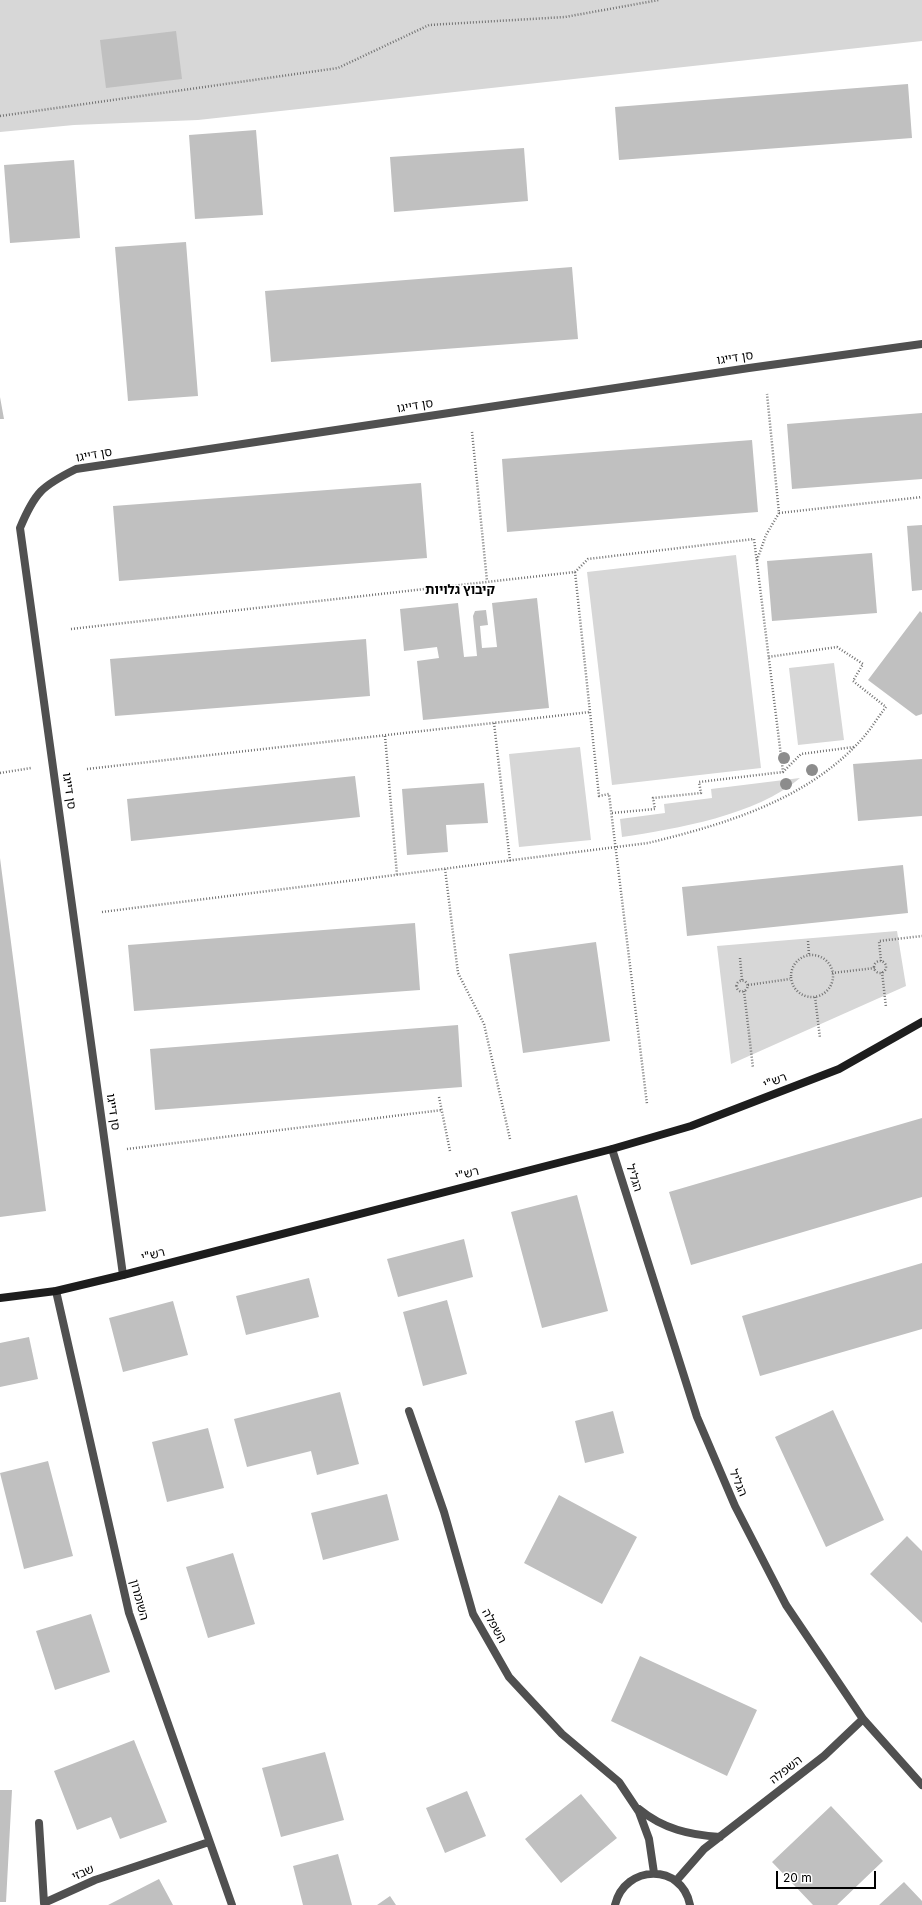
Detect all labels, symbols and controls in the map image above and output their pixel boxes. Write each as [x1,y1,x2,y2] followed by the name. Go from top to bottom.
[716,348,754,368] street label: סן דייגו
[396,396,434,416] street label: סן דייגו
[75,445,113,465] street label: סן דייגו
[425,582,495,598] district label: קיבוץ גלויות
[59,772,79,810] street label: סן דייגו
[761,1070,789,1092] street label: רש"י
[103,1093,123,1131] street label: סן דייגו
[623,1163,645,1193] street label: הגליל
[454,1164,480,1184] street label: רש"י
[140,1245,166,1265] street label: רש"י
[726,1467,750,1499] street label: הגליל
[127,1578,151,1622] street label: השומרון
[479,1606,509,1646] street label: השפלה
[767,1753,805,1787] street label: השפלה
[70,1862,96,1884] street label: שבזי
[778,1863,878,1889] scale bar
[783,1870,812,1885] text: 20 m

